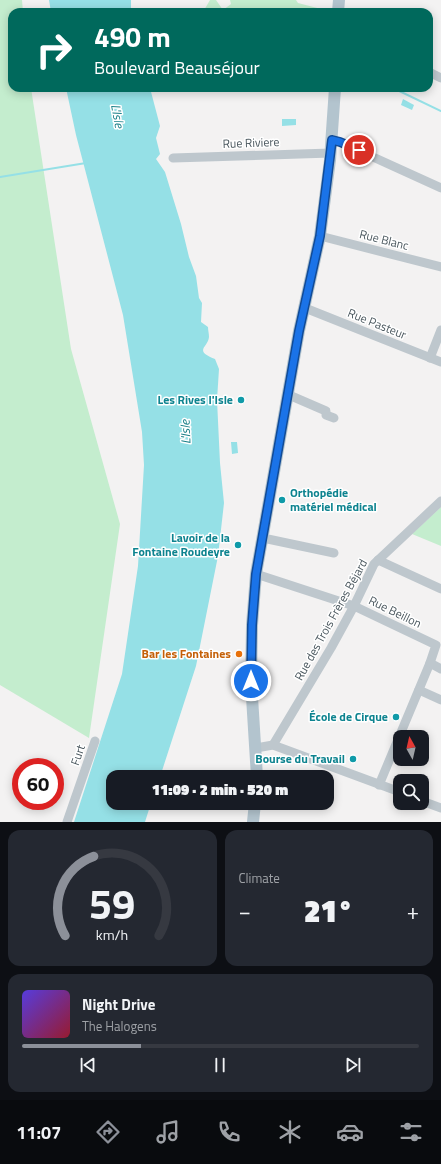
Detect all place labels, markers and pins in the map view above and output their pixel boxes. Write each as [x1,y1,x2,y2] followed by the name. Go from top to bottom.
[342,133,376,167] pin
[157,390,233,409] place label: Les Rives l'Isle
[236,395,246,405] marker: Les Rives l'Isle
[290,483,377,516] place label: Orthopédie matériel médical
[277,495,287,505] marker: Orthopédie matériel médical
[132,528,230,561] place label: Lavoir de la Fontaine Roudeyre
[233,540,243,550] marker: Lavoir de la Fontaine Roudeyre
[142,644,231,663] place label: Bar les Fontaines
[234,649,244,659] marker: Bar les Fontaines
[309,707,388,726] place label: École de Cirque
[391,712,401,722] marker: École de Cirque
[255,749,345,768] place label: Bourse du Travail
[348,754,358,764] marker: Bourse du Travail

